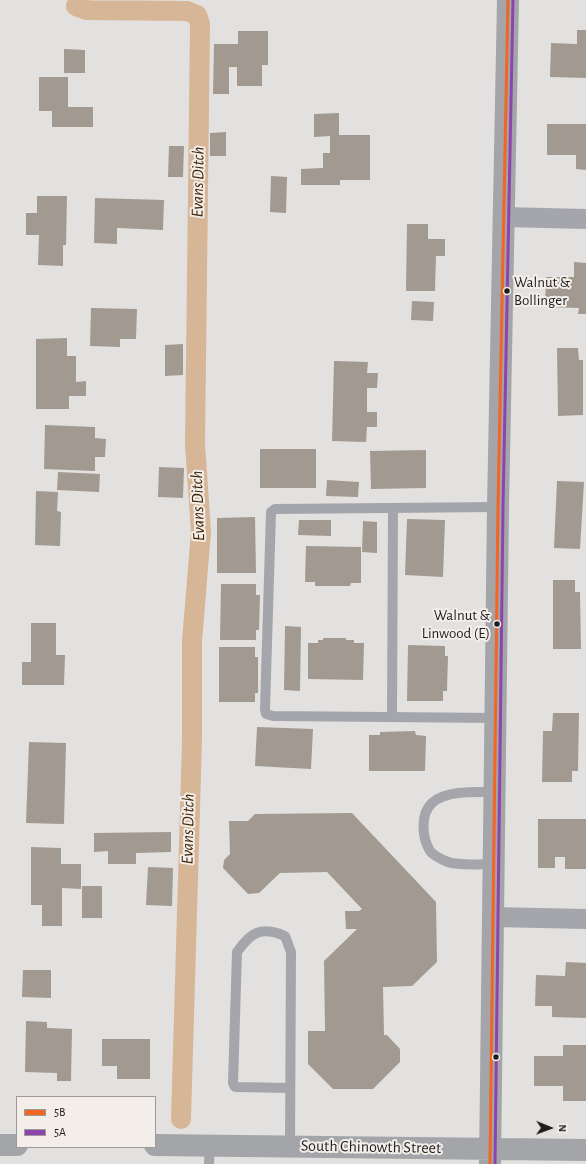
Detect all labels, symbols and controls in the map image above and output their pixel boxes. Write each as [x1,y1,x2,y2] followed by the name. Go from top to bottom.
[187,147,209,217] water label: Evans Ditch
[514,273,570,308] place label: Walnut & Bollinger
[502,286,512,296] marker: Walnut & Bollinger
[187,470,209,542] water label: Evans Ditch
[422,606,490,641] place label: Walnut & Linwood (E)
[492,619,502,629] marker: Walnut & Linwood (E)
[177,794,199,864] water label: Evans Ditch
[491,1052,501,1062] unlabelled marker
[16,1096,156,1148] legend
[54,1106,65,1118] text: 5B
[530,1108,570,1148] north arrow
[557,1124,568,1132] text: N
[54,1126,66,1138] text: 5A
[301,1136,441,1158] street label: South Chinowth Street

